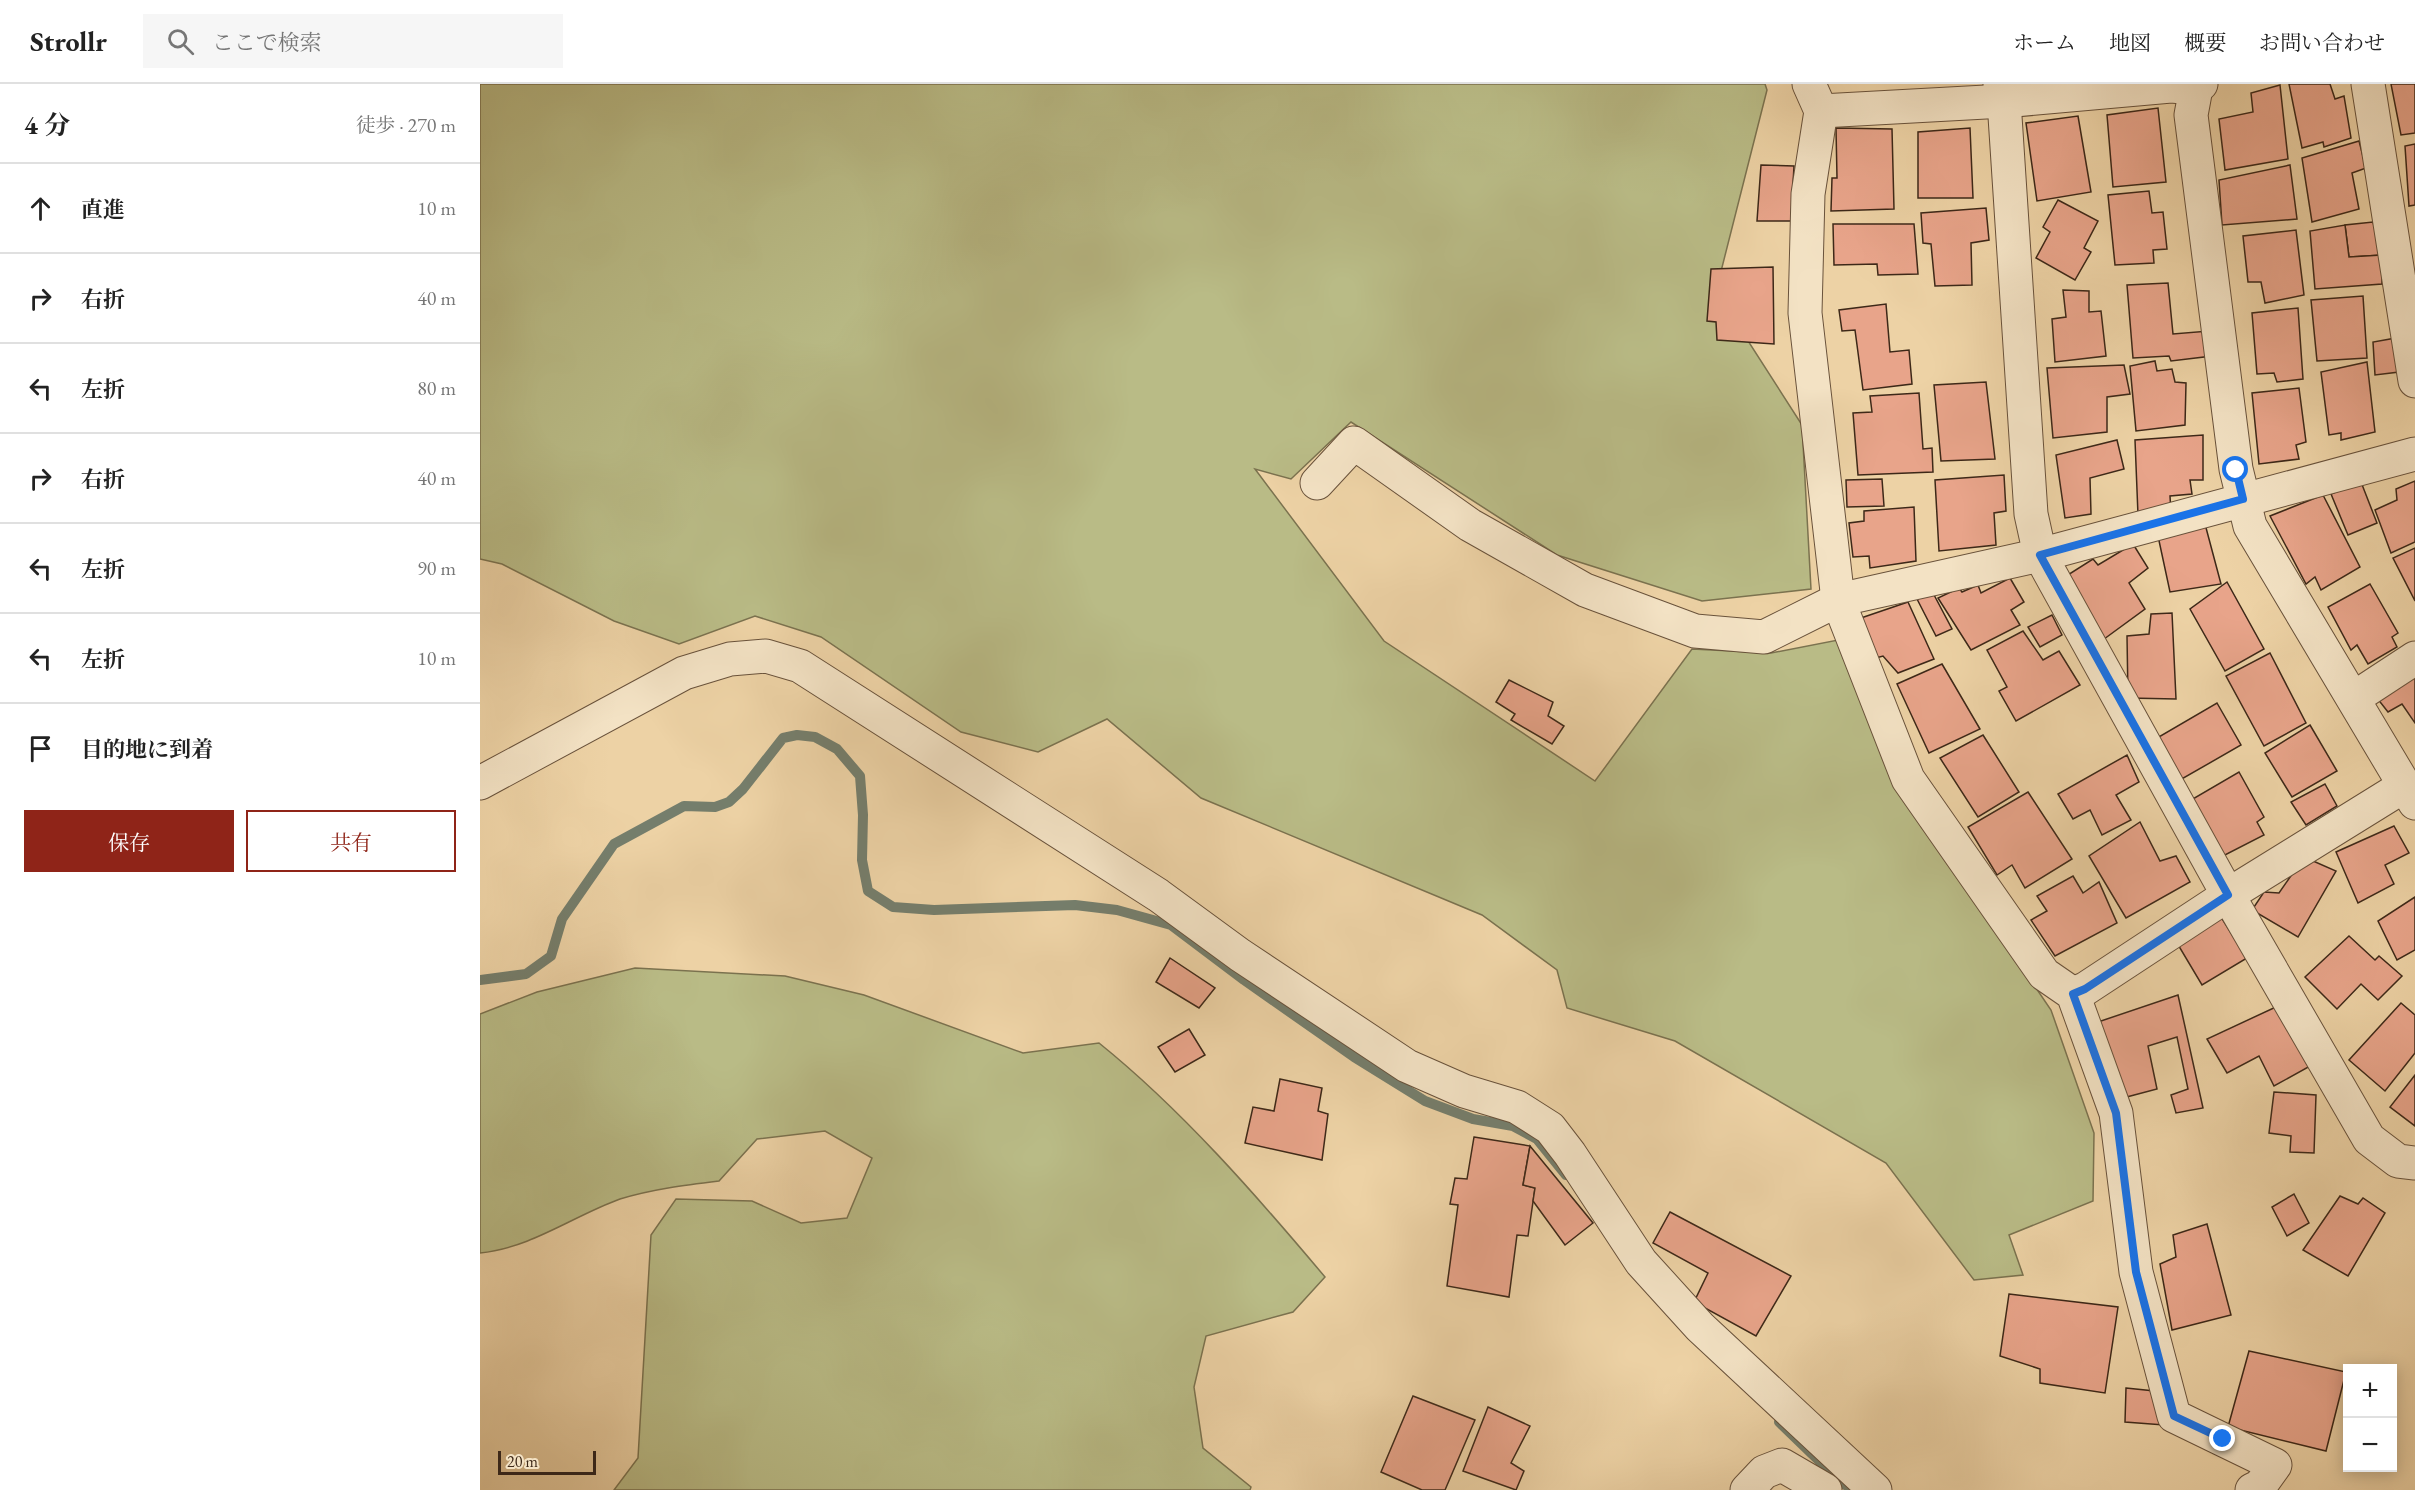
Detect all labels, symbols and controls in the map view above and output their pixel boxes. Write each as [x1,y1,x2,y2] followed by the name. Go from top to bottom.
[143,14,563,68] search box
[30,23,107,59] text: Strollr
[164,25,197,58] icon: search
[212,28,322,57] text: ここで検索
[2013,29,2076,56] text: ホーム
[2109,29,2151,56] text: 地図
[2184,29,2226,56] text: 概要
[2259,29,2385,56] text: お問い合わせ
[24,108,70,142] text: 4 分
[356,112,456,138] text: 徒歩 · 270 m
[24,192,57,225] icon: ahead
[81,195,125,224] text: 直進
[417,195,456,221] text: 10 m
[24,282,57,315] icon: right
[81,285,125,314] text: 右折
[417,285,456,311] text: 40 m
[24,372,57,405] icon: left
[81,375,125,404] text: 左折
[417,375,456,401] text: 80 m
[2222,456,2248,482] route start
[24,462,57,495] icon: right
[81,465,125,494] text: 右折
[417,465,456,491] text: 40 m
[24,552,57,585] icon: left
[81,555,125,584] text: 左折
[417,555,456,581] text: 90 m
[24,642,57,675] icon: left
[81,645,125,674] text: 左折
[417,645,456,671] text: 10 m
[24,732,57,765] icon: arrive
[81,735,213,764] text: 目的地に到着
[24,810,234,872] button: 保存
[246,810,456,872] button: 共有
[2343,1364,2397,1472] map controls
[2343,1364,2397,1418] button: +
[2343,1418,2397,1472] button: −
[2209,1425,2235,1451] route end
[498,1448,596,1476] scale bar
[507,1451,538,1472] text: 20 m

